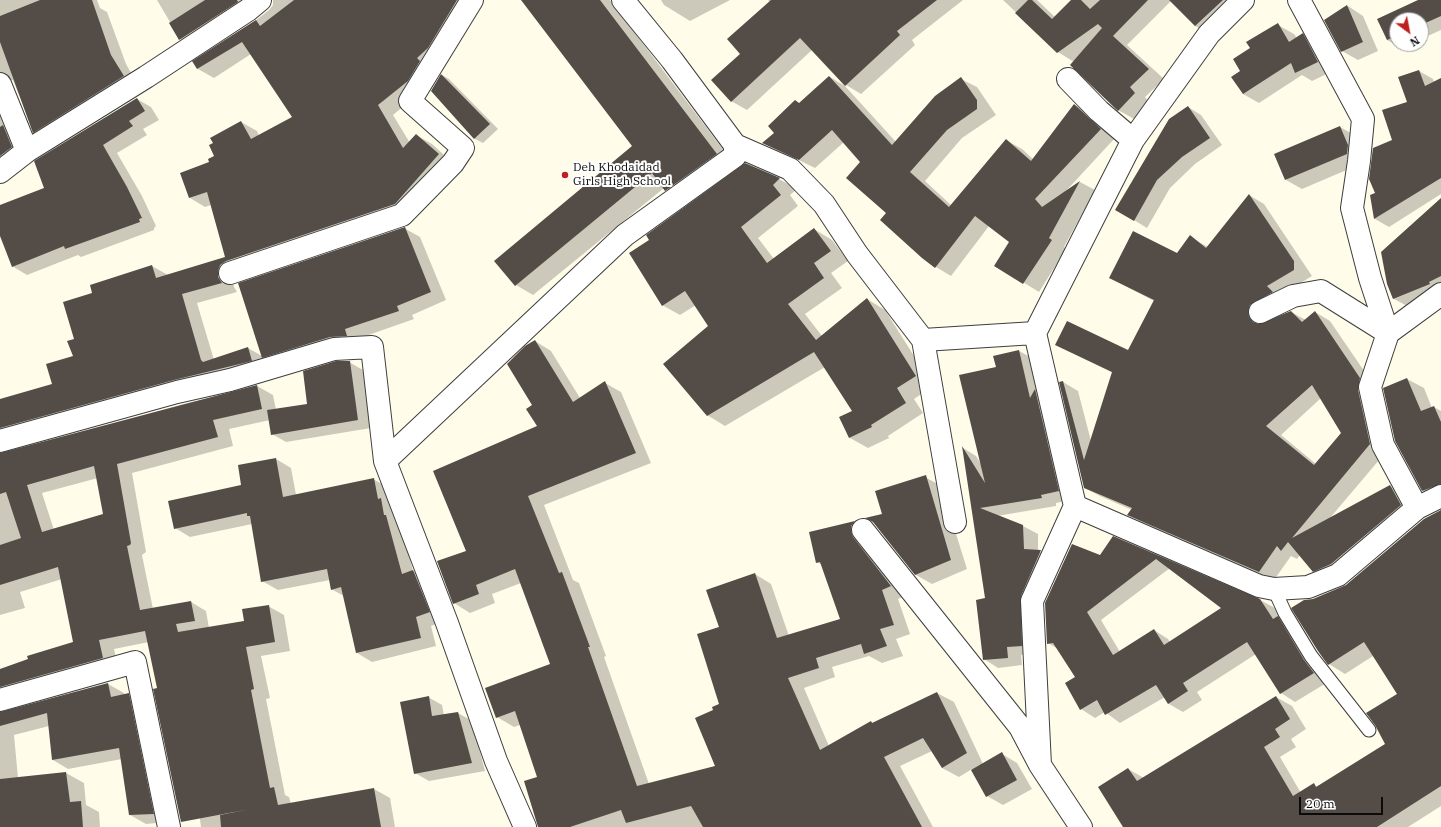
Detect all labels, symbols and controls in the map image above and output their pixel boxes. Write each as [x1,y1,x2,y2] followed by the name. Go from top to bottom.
[1389,12,1429,52] north arrow
[1407,33,1422,50] text: N
[573,161,671,189] place label: Deh Khodaidad Girls High School
[560,170,570,180] marker: Deh Khodaidad Girls High School
[1301,789,1385,815] scale bar
[1306,796,1335,811] text: 20 m

